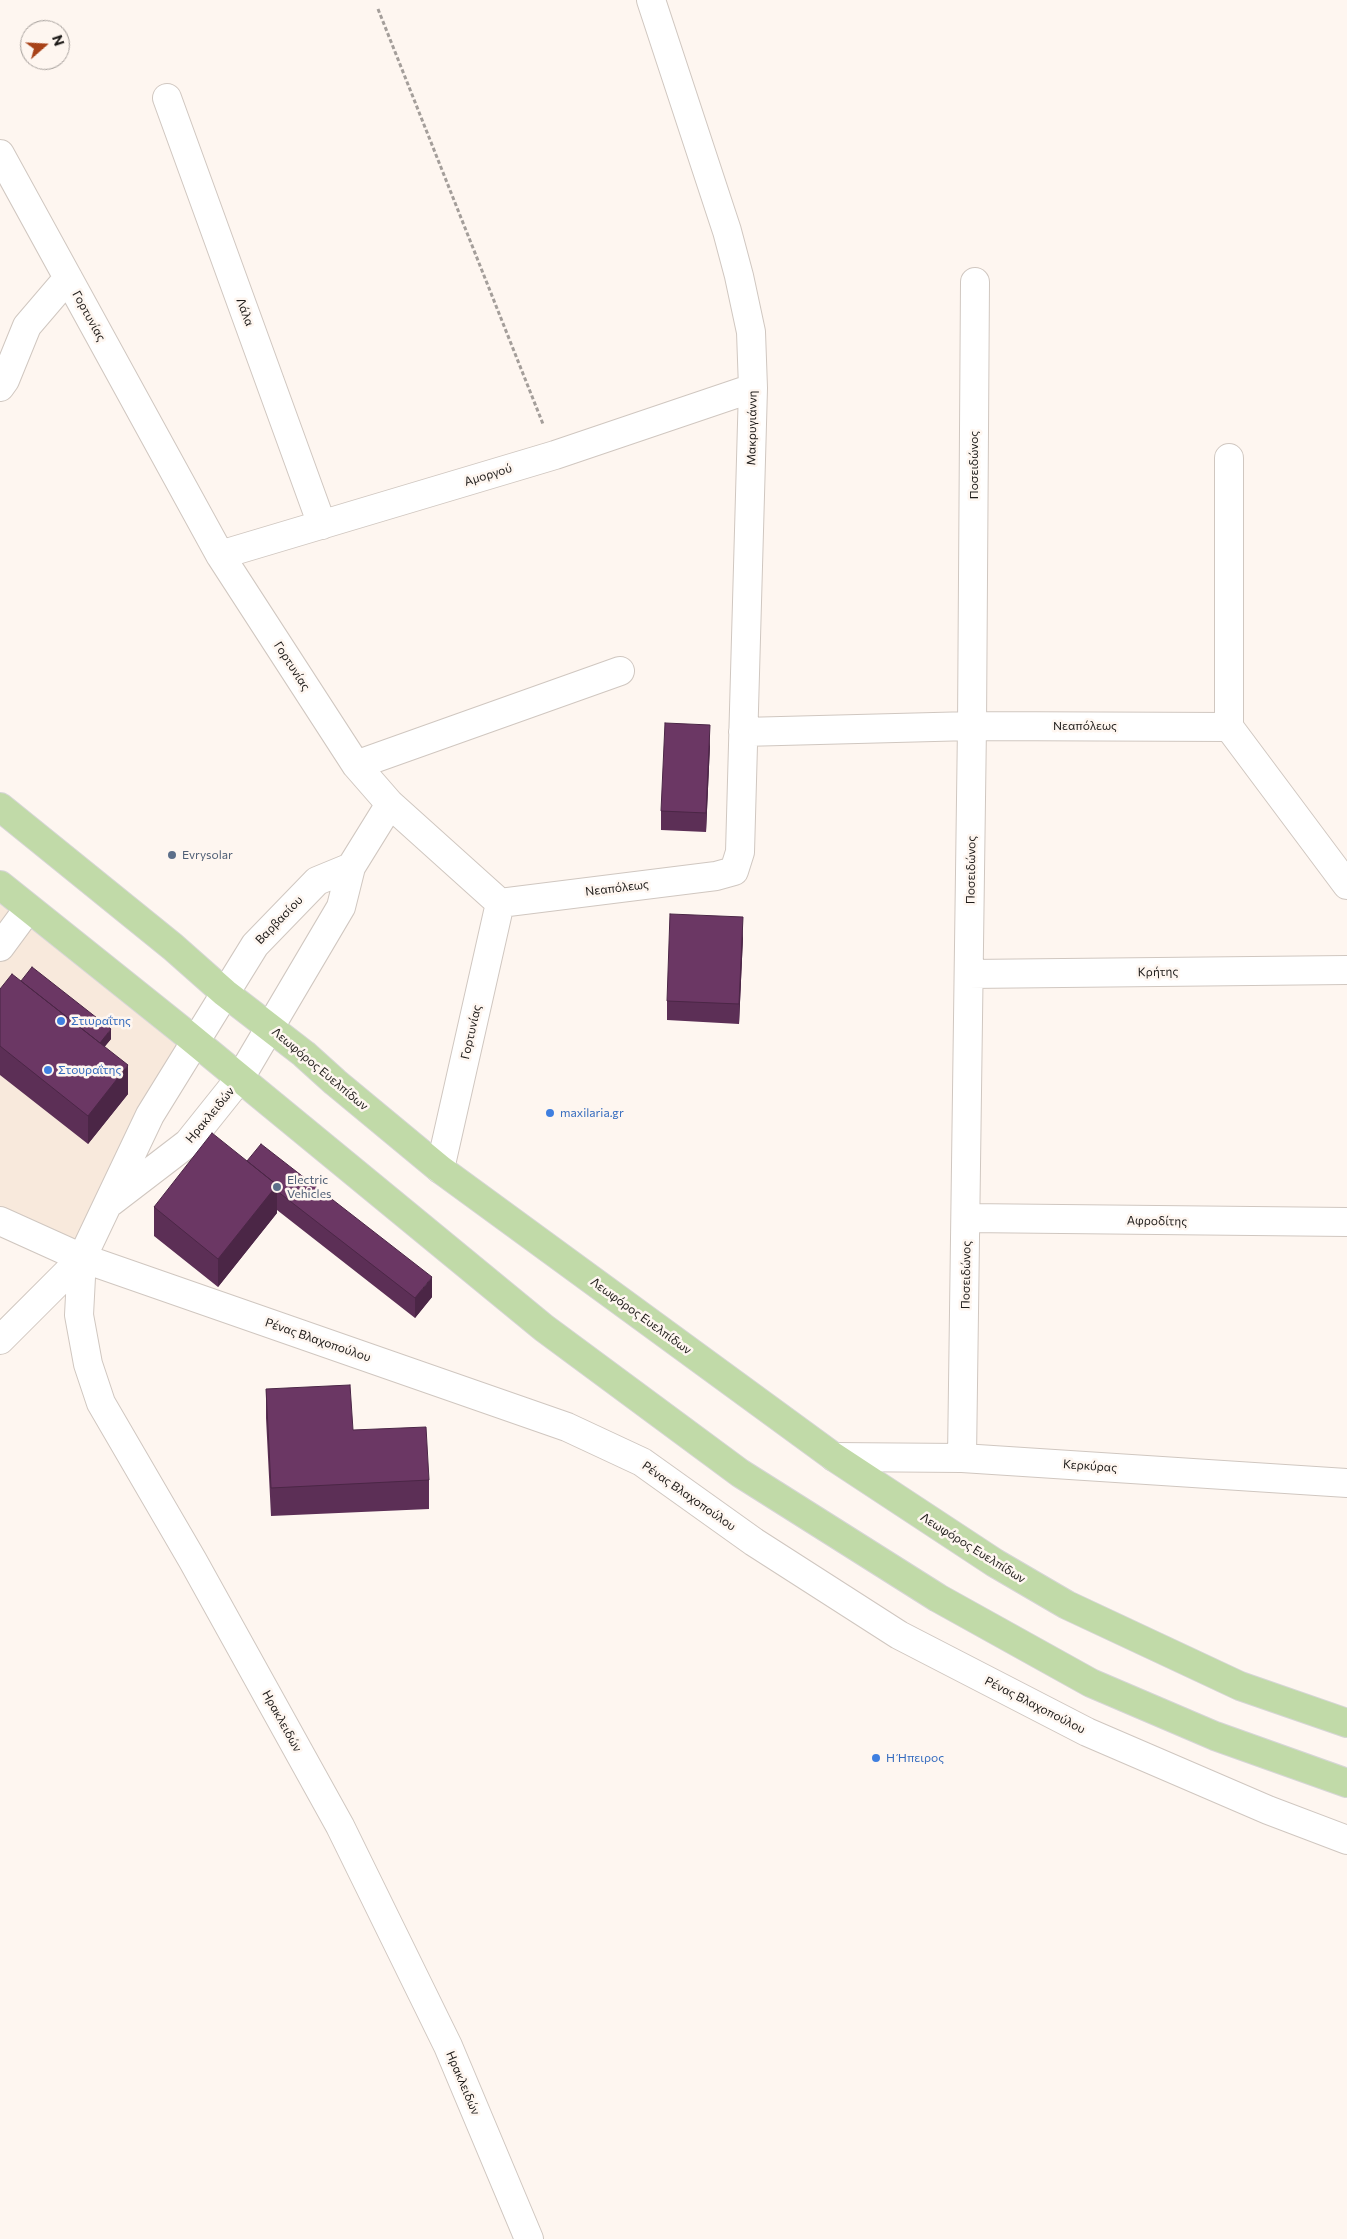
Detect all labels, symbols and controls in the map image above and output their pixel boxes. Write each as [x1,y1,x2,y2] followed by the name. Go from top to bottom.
[20,20,70,70] north arrow
[49,33,68,48] text: N
[69,288,109,344] street label: Γορτυνίας
[233,296,257,328] street label: Λάλα
[744,390,760,466] street label: Μακρυγιάννη
[967,431,981,499] street label: Ποσειδώνος
[462,461,514,489] street label: Αμοργού
[271,639,313,693] street label: Γορτυνίας
[1053,719,1117,733] street label: Νεαπόλεως
[963,836,979,904] street label: Ποσειδώνος
[182,848,233,862] place label: Evrysolar
[166,849,178,861] marker: Evrysolar
[584,877,650,899] street label: Νεαπόλεως
[252,893,306,947] street label: Βαρβασίου
[1138,964,1178,980] street label: Κρήτης
[458,1003,484,1061] street label: Γορτυνίας
[71,1014,131,1028] place label: Στιυραΐτης
[55,1015,67,1027] marker: Στιυραΐτης
[269,1025,371,1113] street label: Λεωφόρος Ευελπίδων
[58,1063,121,1077] place label: Στουραΐτης
[42,1064,54,1076] marker: Στουραΐτης
[183,1084,237,1146] street label: Ηρακλειδών
[560,1106,624,1120] place label: maxilaria.gr
[544,1107,556,1119] marker: maxilaria.gr
[287,1173,331,1201] place label: Electric Vehicles
[271,1181,283,1193] marker: Electric Vehicles
[1127,1213,1187,1229] street label: Αφροδίτης
[958,1241,974,1309] street label: Ποσειδώνος
[588,1275,694,1357] street label: Λεωφόρος Ευελπίδων
[263,1315,373,1365] street label: Ρένας Βλαχοπούλου
[1062,1457,1118,1475] street label: Κερκύρας
[639,1458,739,1534] street label: Ρένας Βλαχοπούλου
[918,1510,1028,1586] street label: Λεωφόρος Ευελπίδων
[982,1673,1088,1737] street label: Ρένας Βλαχοπούλου
[259,1688,305,1754] street label: Ηρακλειδών
[886,1751,944,1765] place label: Η Ήπειρος
[870,1752,882,1764] marker: Η Ήπειρος
[443,2049,483,2117] street label: Ηρακλειδών

